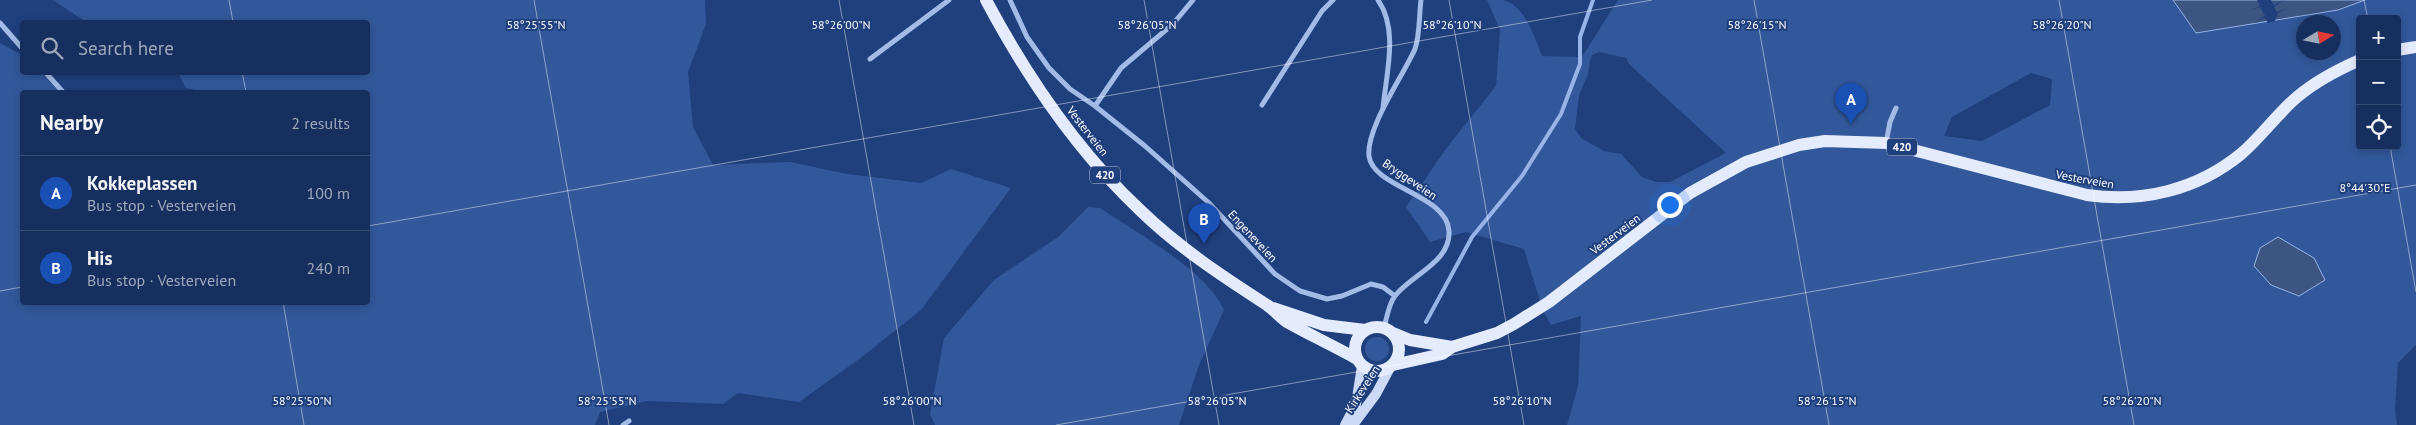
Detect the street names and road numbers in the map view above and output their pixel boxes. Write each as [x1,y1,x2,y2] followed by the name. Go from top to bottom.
[1063,102,1112,159] street label: Vesterveien
[1887,138,1917,156] road number: 420
[1380,155,1440,203] street label: Bryggeveien
[1090,166,1120,184] road number: 420
[2054,166,2115,192] street label: Vesterveien
[1225,207,1281,265] street label: Engeneveien
[1586,210,1643,258] street label: Vesterveien
[1341,362,1383,416] street label: Kirkeveien

